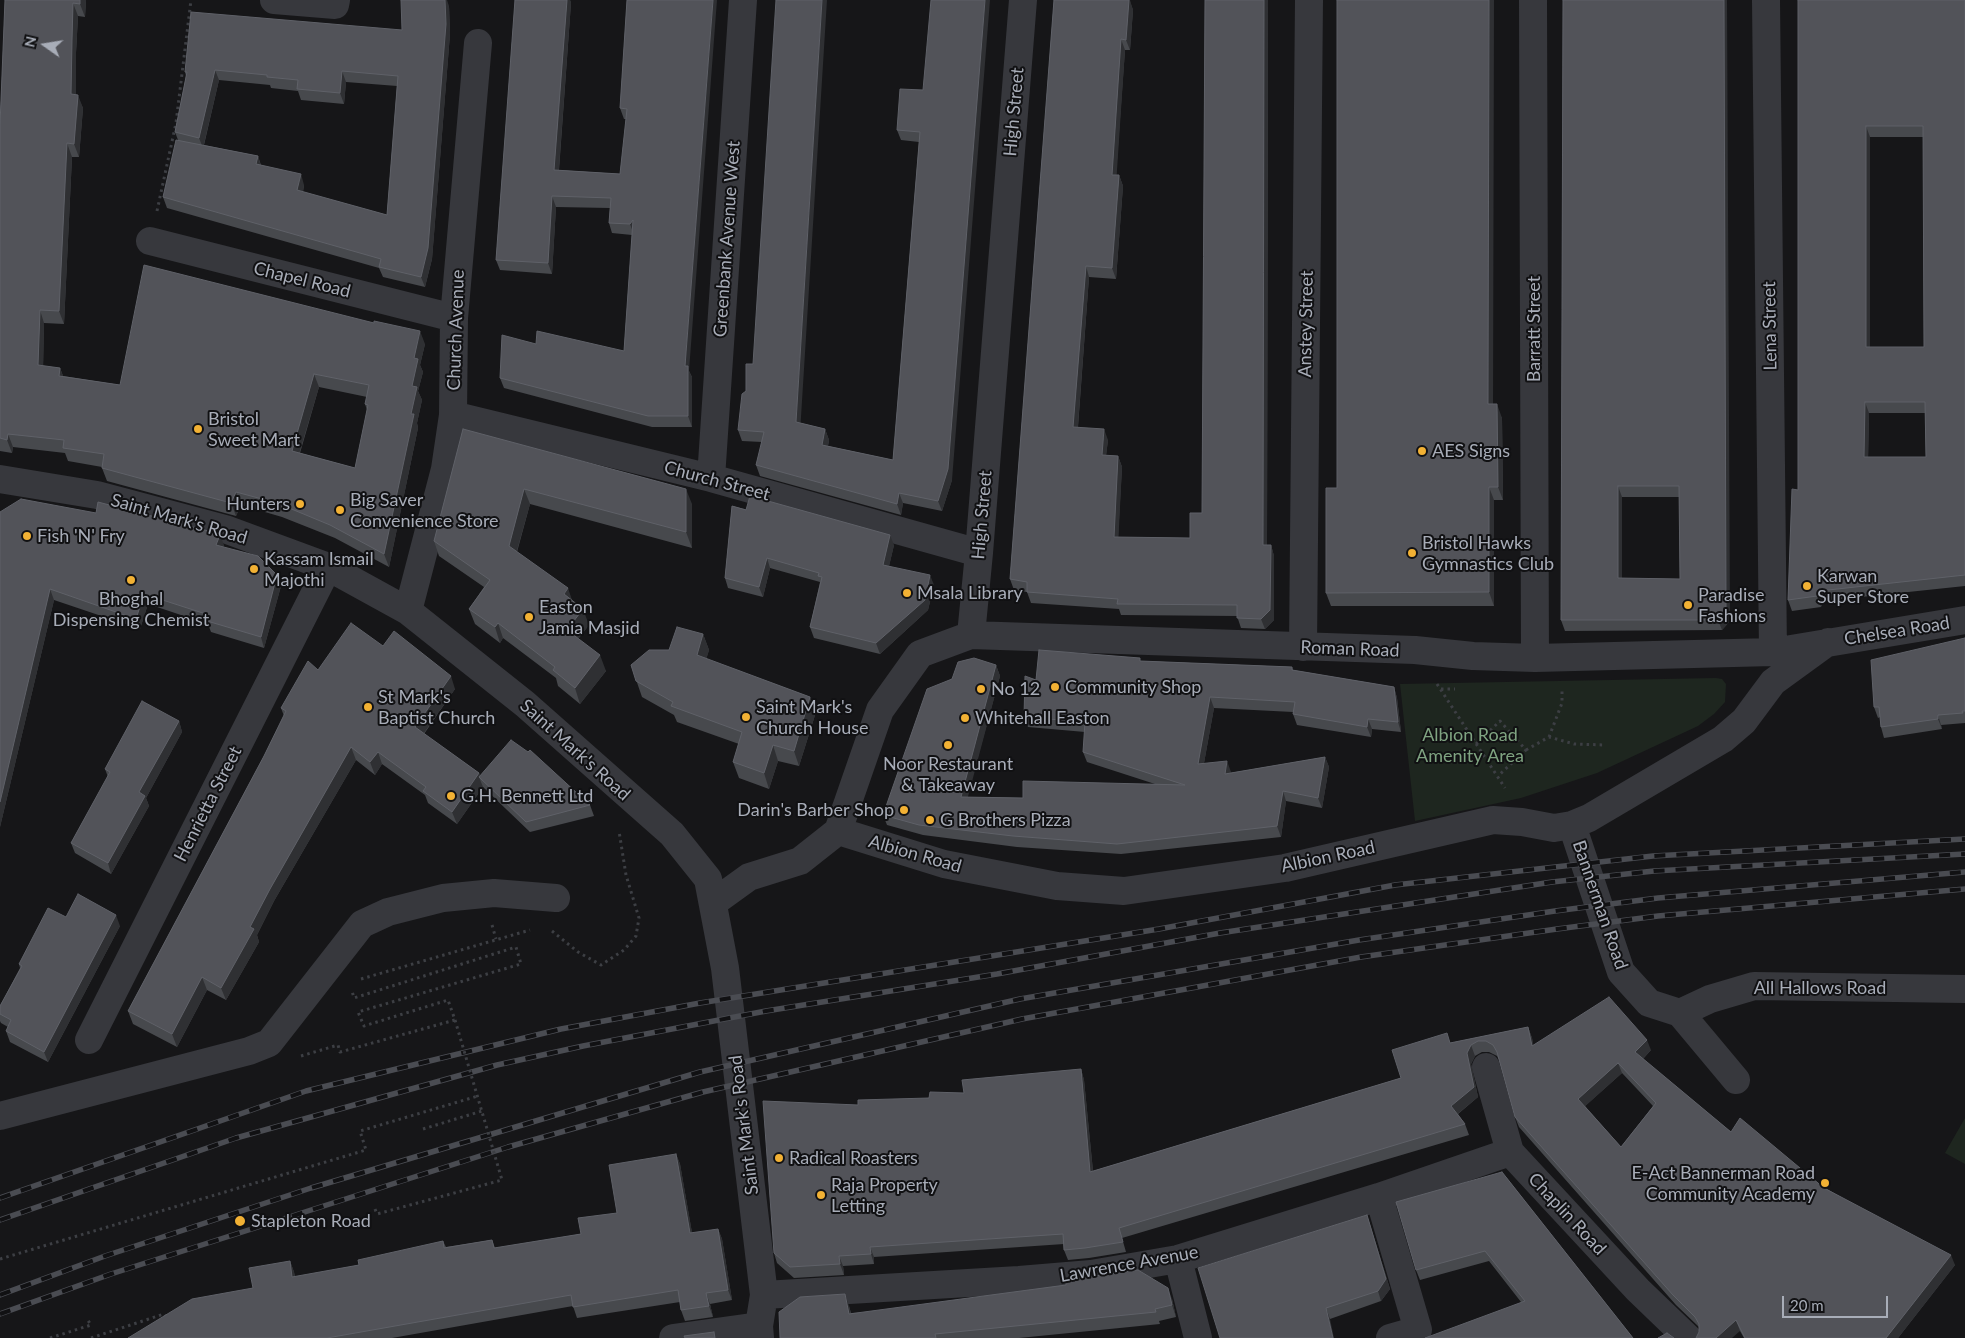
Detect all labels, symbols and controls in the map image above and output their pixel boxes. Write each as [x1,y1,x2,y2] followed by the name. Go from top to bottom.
[20,20,70,70] north arrow
[20,34,39,49] text: N
[999,67,1029,157] street label: High Street
[709,140,745,338] street label: Greenbank Avenue West
[251,257,353,303] street label: Chapel Road
[443,269,469,391] street label: Church Avenue
[1294,270,1318,378] street label: Anstey Street
[1523,276,1545,382] street label: Barratt Street
[1758,281,1782,371] street label: Lena Street
[208,408,300,450] place label: Bristol Sweet Mart
[192,423,204,435] marker: Bristol Sweet Mart
[1432,440,1510,462] place label: AES Signs
[1416,445,1428,457] marker: AES Signs
[662,456,772,506] street label: Church Street
[967,470,997,560] street label: High Street
[108,489,250,549] street label: Saint Mark's Road
[350,489,499,532] place label: Big Saver Convenience Store
[226,493,290,515] place label: Hunters
[294,498,306,510] marker: Hunters
[334,504,346,516] marker: Big Saver Convenience Store
[37,525,125,547] place label: Fish 'N' Fry
[21,530,33,542] marker: Fish 'N' Fry
[1422,532,1554,574] place label: Bristol Hawks Gymnastics Club
[1406,547,1418,559] marker: Bristol Hawks Gymnastics Club
[264,548,374,590] place label: Kassam Ismail Majothi
[248,563,260,575] marker: Kassam Ismail Majothi
[1817,565,1909,608] place label: Karwan Super Store
[125,574,137,586] marker: Bhoghal Dispensing Chemist
[1801,580,1813,592] marker: Karwan Super Store
[917,582,1023,604] place label: Msala Library
[1698,584,1766,626] place label: Paradise Fashions
[901,587,913,599] marker: Msala Library
[53,588,209,630] place label: Bhoghal Dispensing Chemist
[539,596,640,638] place label: Easton Jamia Masjid
[1682,599,1694,611] marker: Paradise Fashions
[523,611,535,623] marker: Easton Jamia Masjid
[1843,612,1951,650] street label: Chelsea Road
[1300,636,1400,662] street label: Roman Road
[1065,676,1201,698] place label: Community Shop
[991,678,1040,700] place label: No 12
[1049,681,1061,693] marker: Community Shop
[975,683,987,695] marker: No 12
[378,686,495,729] place label: St Mark's Baptist Church
[515,695,635,805] street label: Saint Mark's Road
[756,696,869,739] place label: Saint Mark's Church House
[362,701,374,713] marker: St Mark's Baptist Church
[975,707,1110,729] place label: Whitehall Easton
[740,711,752,723] marker: Saint Mark's Church House
[959,712,971,724] marker: Whitehall Easton
[1416,724,1524,766] park label: Albion Road Amenity Area
[942,739,954,751] marker: Noor Restaurant & Takeaway
[170,743,246,865] street label: Henrietta Street
[883,753,1013,796] place label: Noor Restaurant & Takeaway
[461,785,593,807] place label: G.H. Bennett Ltd
[445,790,457,802] marker: G.H. Bennett Ltd
[737,799,894,821] place label: Darin's Barber Shop
[898,804,910,816] marker: Darin's Barber Shop
[940,809,1071,831] place label: G Brothers Pizza
[924,814,936,826] marker: G Brothers Pizza
[866,830,964,878] street label: Albion Road
[1279,836,1377,878] street label: Albion Road
[1568,838,1632,972] street label: Bannerman Road
[1754,977,1886,999] street label: All Hallows Road
[725,1054,763,1196] street label: Saint Mark's Road
[789,1147,918,1169] place label: Radical Roasters
[773,1152,785,1164] marker: Radical Roasters
[1631,1162,1815,1204] place label: E-Act Bannerman Road Community Academy
[1524,1169,1610,1259] street label: Chaplin Road
[831,1174,938,1216] place label: Raja Property Letting
[1819,1177,1831,1189] marker: E-Act Bannerman Road Community Academy
[815,1189,827,1201] marker: Raja Property Letting
[251,1210,371,1232] place label: Stapleton Road
[233,1214,247,1228] marker: Stapleton Road
[1058,1241,1200,1287] street label: Lawrence Avenue
[1785,1286,1891,1318] scale bar
[1790,1296,1824,1314] text: 20 m

